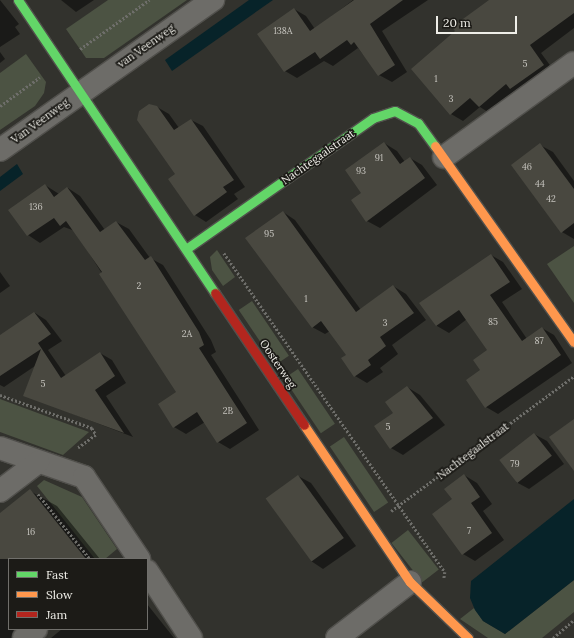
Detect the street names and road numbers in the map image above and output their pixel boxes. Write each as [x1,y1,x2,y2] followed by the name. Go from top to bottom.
[115,22,177,70] street label: van Veenweg
[9,96,71,146] street label: Van Veenweg
[279,127,357,187] street label: Nachtegaalstraat
[257,337,299,391] street label: Oosterweg
[434,420,512,482] street label: Nachtegaalstraat

